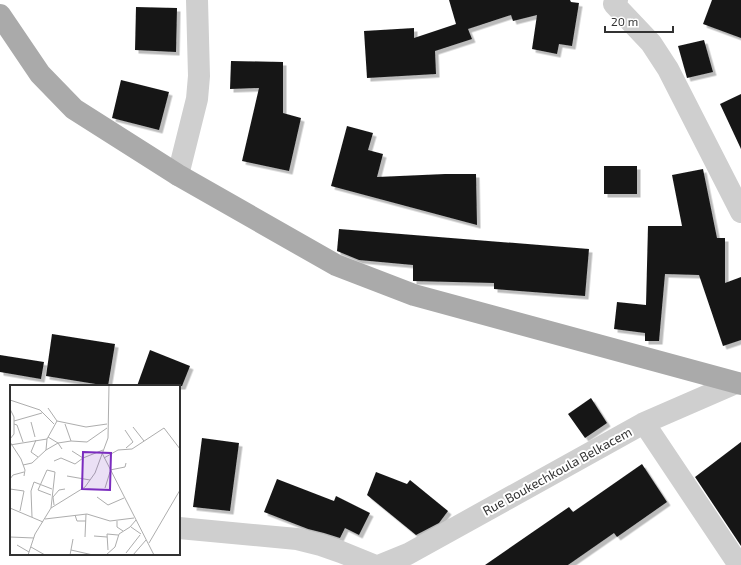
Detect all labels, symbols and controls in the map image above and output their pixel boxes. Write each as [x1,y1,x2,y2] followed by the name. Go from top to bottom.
[605,8,673,34] scale bar
[611,14,638,28] text: 20 m
[10,385,180,555] inset map
[480,423,634,519] street label: Rue Boukechkoula Belkacem

